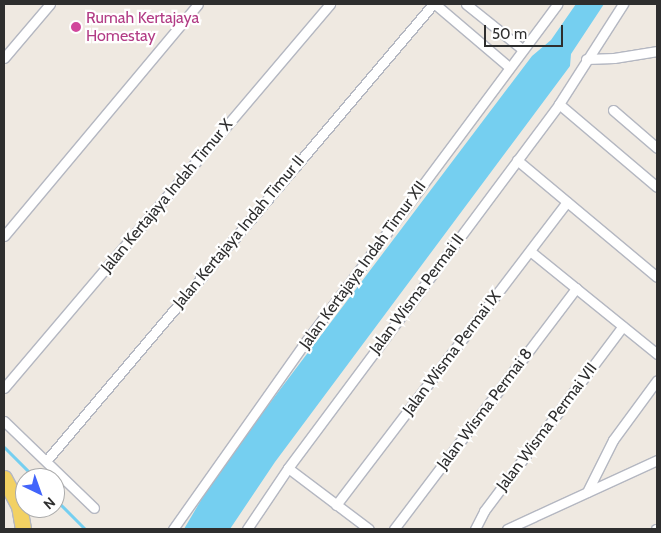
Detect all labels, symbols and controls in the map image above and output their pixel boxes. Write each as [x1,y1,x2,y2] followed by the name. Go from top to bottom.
[86,8,199,46] place label: Rumah Kertajaya Homestay
[486,15,565,47] scale bar
[70,21,82,33] marker: Rumah Kertajaya Homestay
[492,25,527,43] text: 50 m
[97,115,237,277] street label: Jalan Kertajaya Indah Timur X
[170,152,308,312] street label: Jalan Kertajaya Indah Timur II
[296,177,430,353] street label: Jalan Kertajaya Indah Timur XII
[366,230,468,358] street label: Jalan Wisma Permai II
[399,287,505,419] street label: Jalan Wisma Permai IX
[433,345,537,473] street label: Jalan Wisma Permai 8
[493,359,601,495] street label: Jalan Wisma Permai VII
[15,468,65,518] north arrow
[40,493,59,513] text: N

